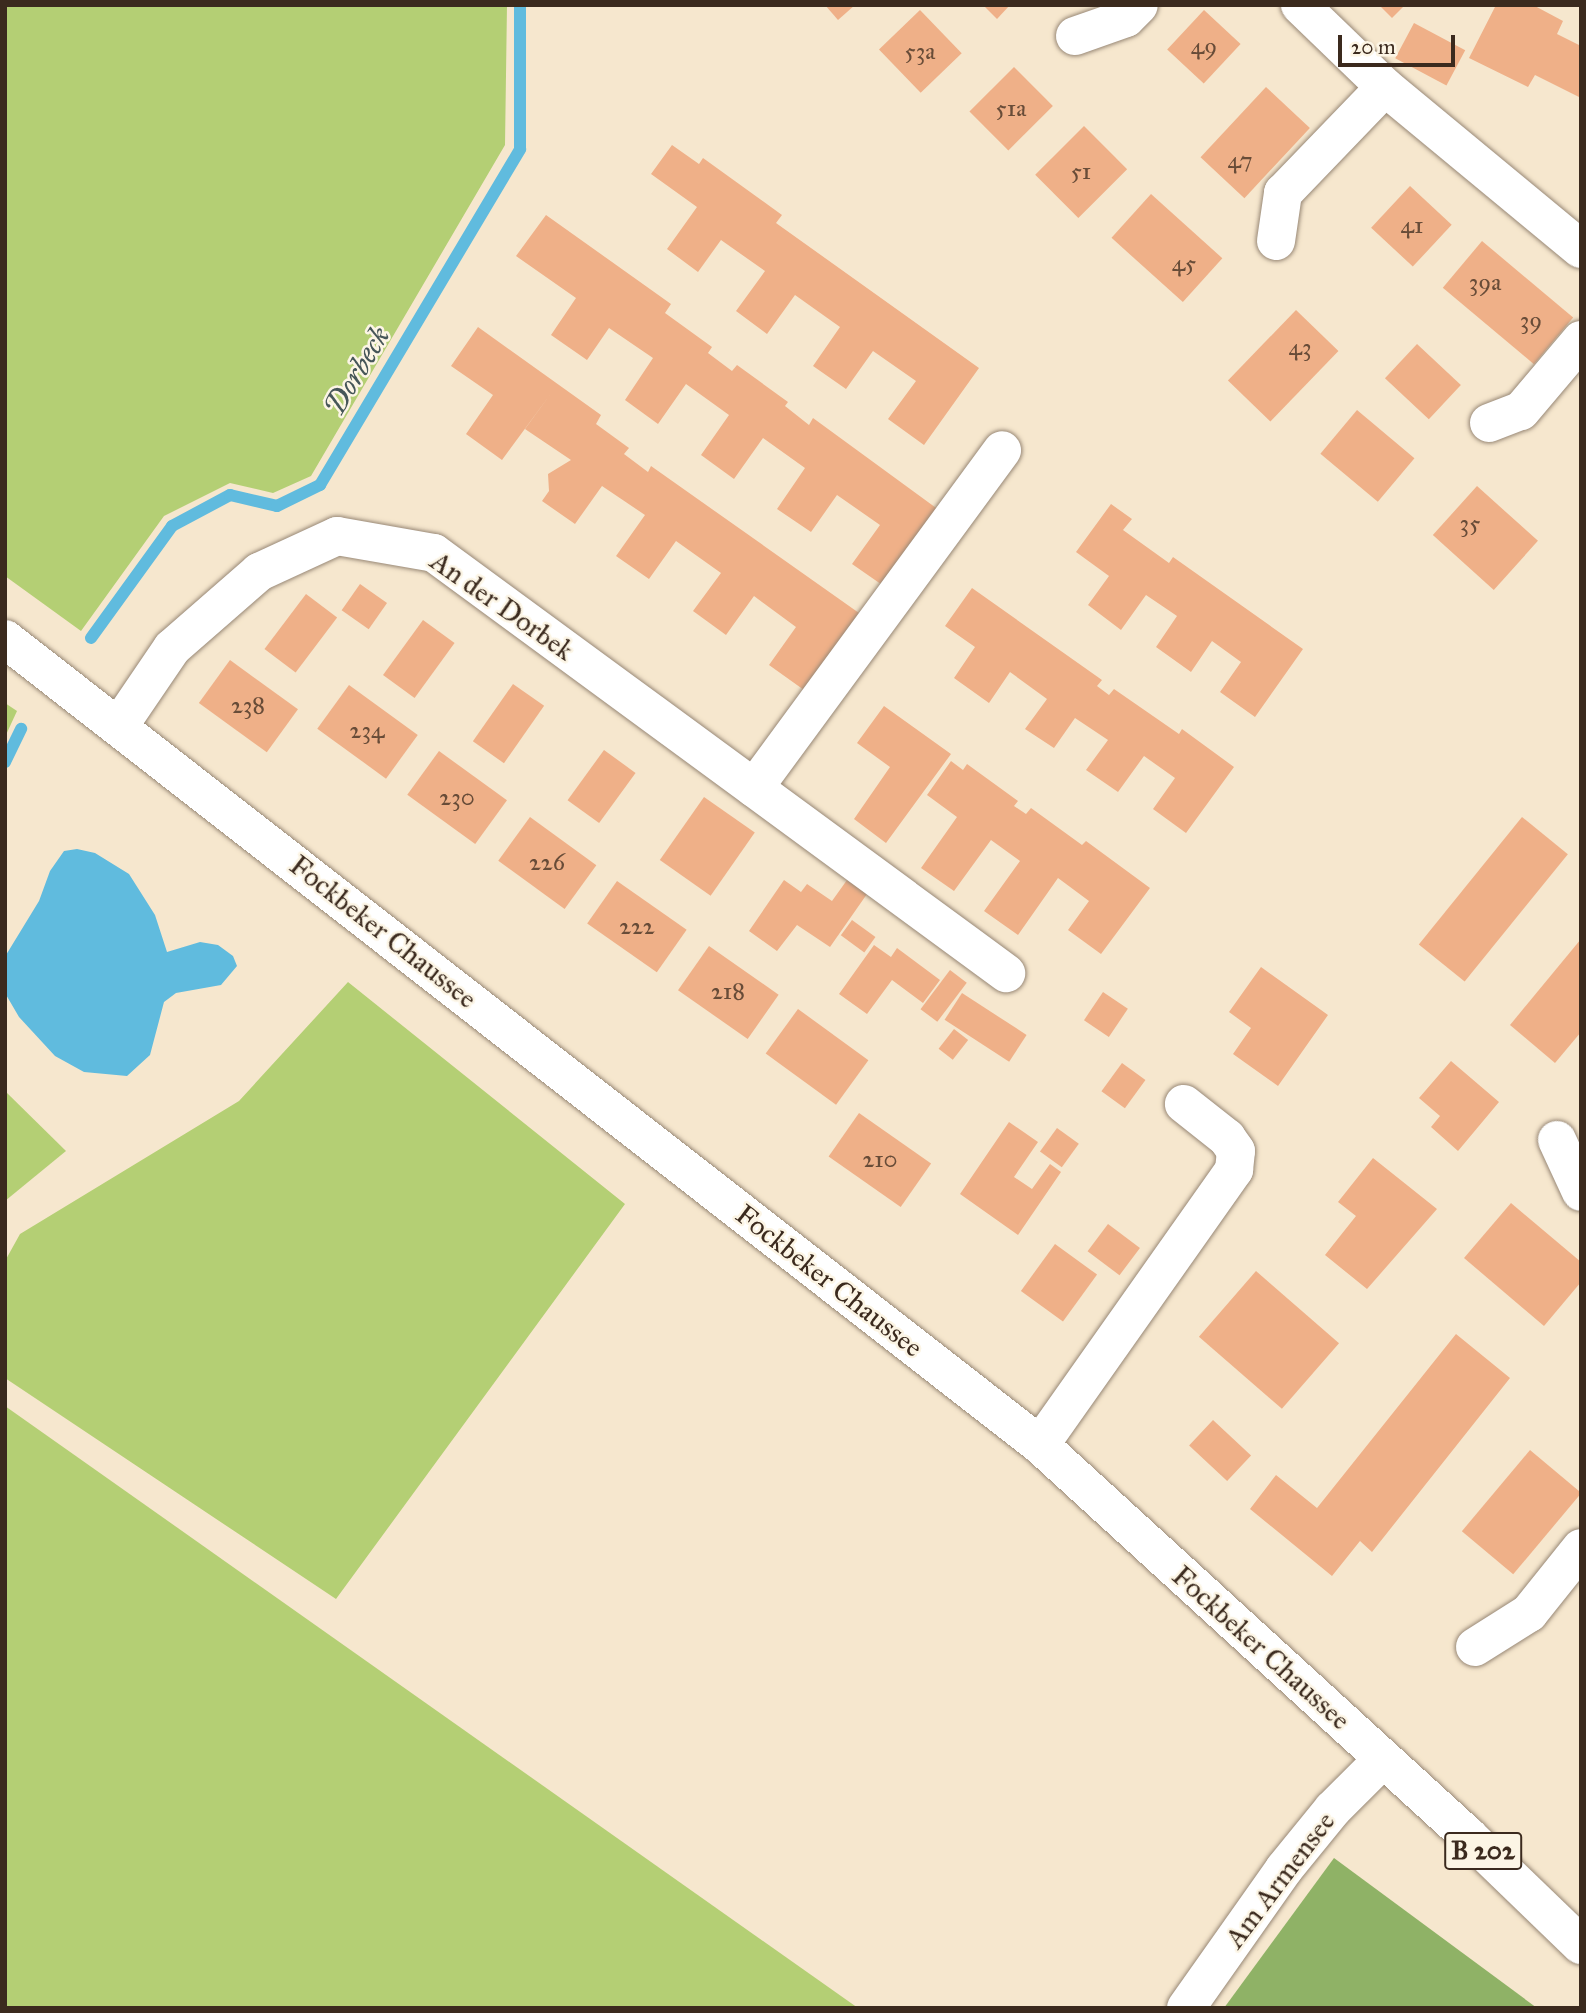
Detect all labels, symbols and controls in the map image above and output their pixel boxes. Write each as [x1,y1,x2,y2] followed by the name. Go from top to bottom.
[1341,21,1458,65] scale bar
[1191,33,1217,61] house number: 49
[1351,34,1396,60] text: 20 m
[905,38,935,66] house number: 53a
[996,95,1026,123] house number: 51a
[1227,147,1253,175] house number: 47
[1071,158,1091,186] house number: 51
[1401,212,1423,240] house number: 41
[1172,250,1196,278] house number: 45
[1469,269,1501,297] house number: 39a
[1520,307,1542,335] house number: 39
[316,320,398,422] water label: Dorbeck
[1289,334,1311,362] house number: 43
[1460,510,1480,538] house number: 35
[424,544,580,668] street label: An der Dorbek
[231,692,265,720] house number: 238
[350,717,384,745] house number: 234
[439,784,475,812] house number: 230
[283,849,483,1015] street label: Fockbeker Chaussee
[529,849,565,877] house number: 226
[619,913,655,941] house number: 222
[711,978,745,1006] house number: 218
[862,1146,898,1174] house number: 210
[729,1198,929,1364] street label: Fockbeker Chaussee
[1165,1559,1357,1737] street label: Fockbeker Chaussee
[1218,1805,1342,1955] street label: Am Armensee
[1443,1828,1523,1874] road number: B 202

